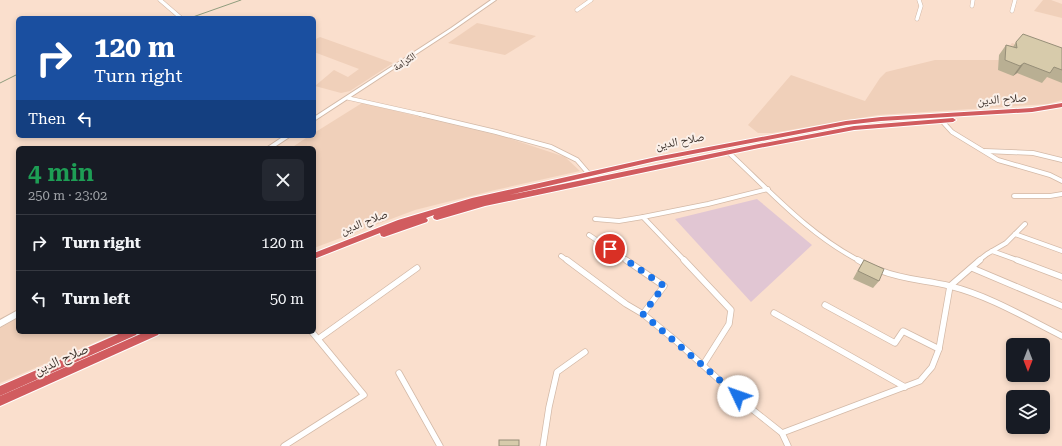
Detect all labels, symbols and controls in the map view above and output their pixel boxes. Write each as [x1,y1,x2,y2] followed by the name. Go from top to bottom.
[94,31,175,64] text: 120 m
[28,32,80,84] icon: right
[391,50,418,73] street label: الكرامة
[94,65,182,86] text: Turn right
[977,90,1027,108] street label: صلاح الدين
[74,108,96,130] icon: left
[28,110,66,128] text: Then
[654,129,706,153] street label: صلاح الدين
[28,159,94,187] text: 4 min
[262,159,304,201] button: close
[28,188,107,203] text: 250 m · 23:02
[338,207,390,238] street label: صلاح الدين
[28,232,50,254] icon: right
[593,232,627,266] pin
[62,234,141,252] text: Turn right
[261,234,304,252] text: 120 m
[599,238,621,260] icon: arrive
[28,288,50,310] icon: left
[62,290,130,308] text: Turn left
[270,290,304,308] text: 50 m
[1006,338,1050,382] north arrow
[1006,338,1050,434] map controls
[31,340,92,380] street label: صلاح الدين
[717,375,759,417] position arrow
[1006,390,1050,434] button: layers

